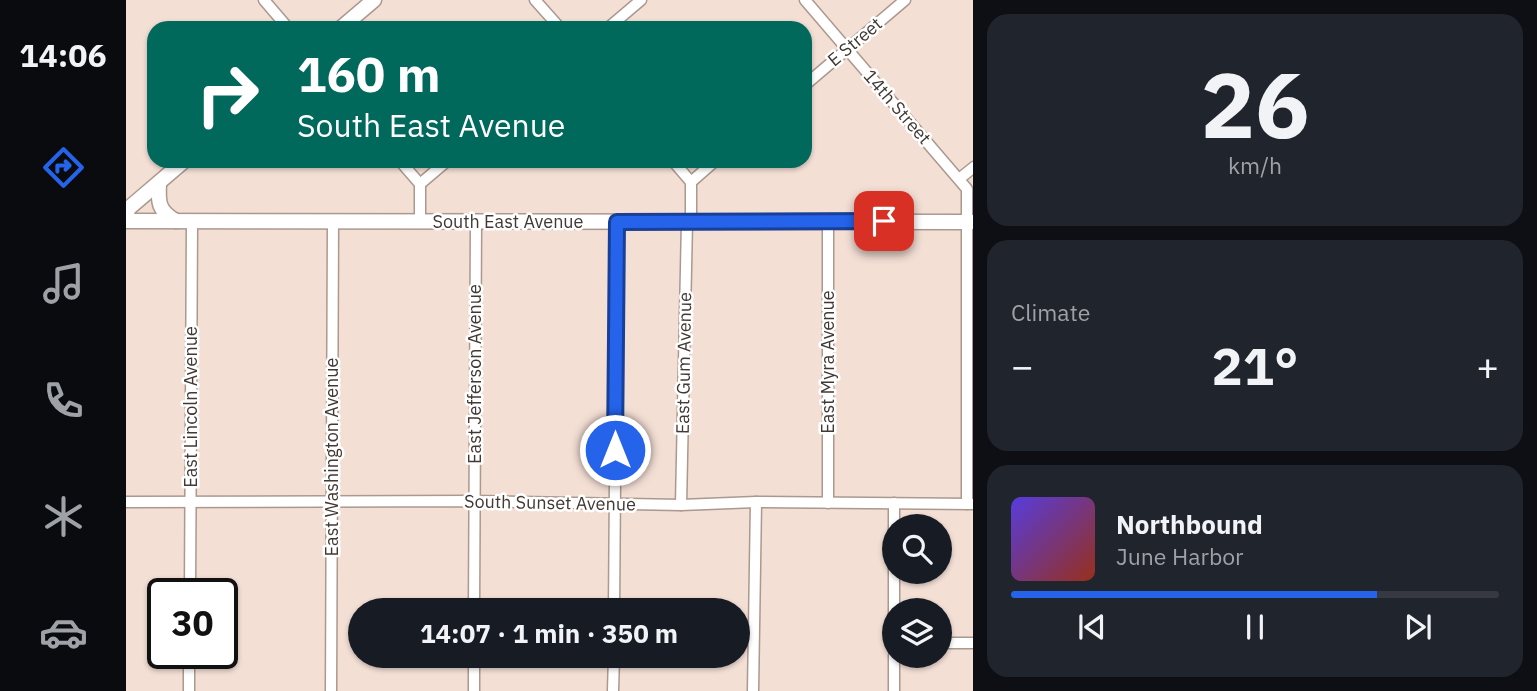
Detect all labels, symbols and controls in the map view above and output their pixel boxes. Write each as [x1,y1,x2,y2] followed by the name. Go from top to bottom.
[823,12,887,71] street label: E Street
[19,34,107,76] text: 14:06
[297,42,441,105] text: 160 m
[1200,45,1310,163] text: 26
[182,49,273,140] icon: right
[859,64,936,149] street label: 14th Street
[297,104,565,146] text: South East Avenue
[39,143,88,192] icon: directions
[1228,150,1282,180] text: km/h
[854,191,914,251] pin
[865,202,903,240] icon: arrive
[433,210,584,233] street label: South East Avenue
[39,259,88,308] icon: music
[463,284,486,464] street label: East Jefferson Avenue
[816,290,839,434] street label: East Myra Avenue
[671,292,696,434] street label: East Gum Avenue
[1011,297,1090,327] text: Climate
[179,326,202,488] street label: East Lincoln Avenue
[1212,332,1298,399] text: 21°
[1011,341,1034,390] text: −
[1476,341,1499,390] text: +
[320,357,343,556] street label: East Washington Avenue
[39,376,88,425] icon: phone
[578,413,652,487] position arrow
[464,490,636,515] street label: South Sunset Avenue
[39,492,88,541] icon: climate
[1116,507,1263,541] text: Northbound
[882,514,952,668] map controls
[882,514,952,584] button: search
[1116,541,1244,571] text: June Harbor
[147,578,238,669] speed limit sign: 30
[882,598,952,668] button: layers
[39,608,88,657] icon: car
[1073,608,1111,646] icon: previous
[1236,608,1274,646] icon: pause
[1399,608,1437,646] icon: next
[420,616,678,650] text: 14:07 · 1 min · 350 m

